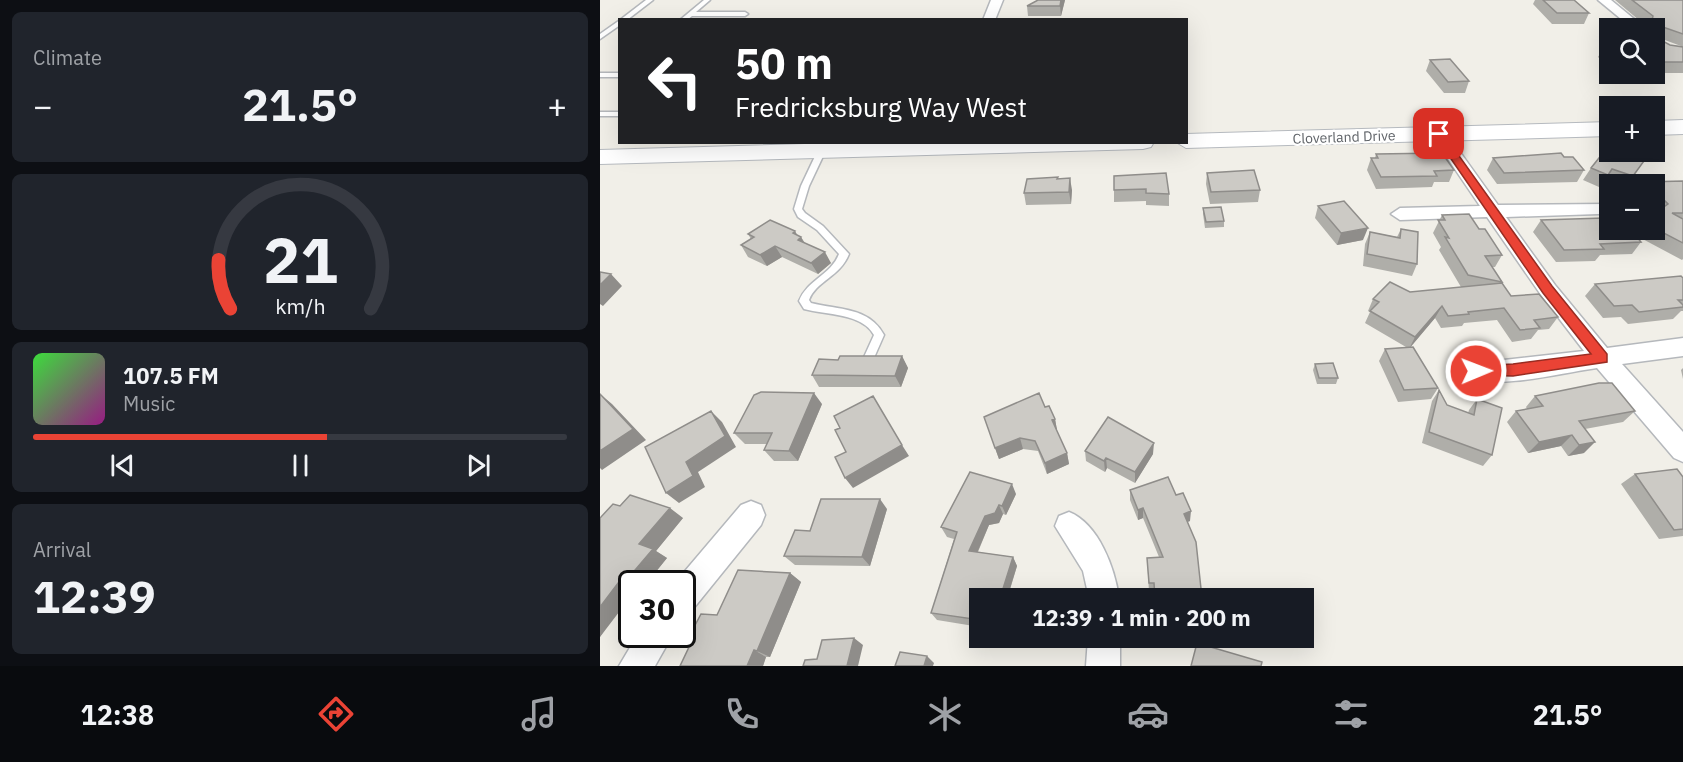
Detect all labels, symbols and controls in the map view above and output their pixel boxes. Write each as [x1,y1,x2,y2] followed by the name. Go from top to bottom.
[1599,18,1665,240] map controls
[1599,18,1665,84] button: search
[735,36,833,91] text: 50 m
[636,42,714,120] icon: left
[33,44,102,71] text: Climate
[242,75,358,133] text: 21.5°
[33,84,53,127] text: −
[547,84,567,127] text: +
[735,89,1027,124] text: Fredricksburg Way West
[1599,96,1665,162] button: +
[1413,108,1464,159] pin
[1422,117,1455,150] icon: arrive
[1292,126,1396,148] street label: Cloverland Drive
[1599,174,1665,240] button: −
[263,219,337,300] text: 21
[275,292,325,320] text: km/h
[1444,339,1508,403] position arrow
[123,361,219,390] text: 107.5 FM
[123,390,175,417] text: Music
[106,449,139,482] icon: previous
[284,449,317,482] icon: pause
[462,449,495,482] icon: next
[33,536,91,563] text: Arrival
[33,567,156,625] text: 12:39
[618,570,696,648] speed limit sign: 30
[1032,603,1251,632] text: 12:39 · 1 min · 200 m
[315,693,357,735] icon: directions
[518,693,560,735] icon: music
[721,693,763,735] icon: phone
[924,693,966,735] icon: climate
[1127,693,1169,735] icon: car
[1330,693,1372,735] icon: filters
[80,697,154,732] text: 12:38
[1533,697,1602,732] text: 21.5°

